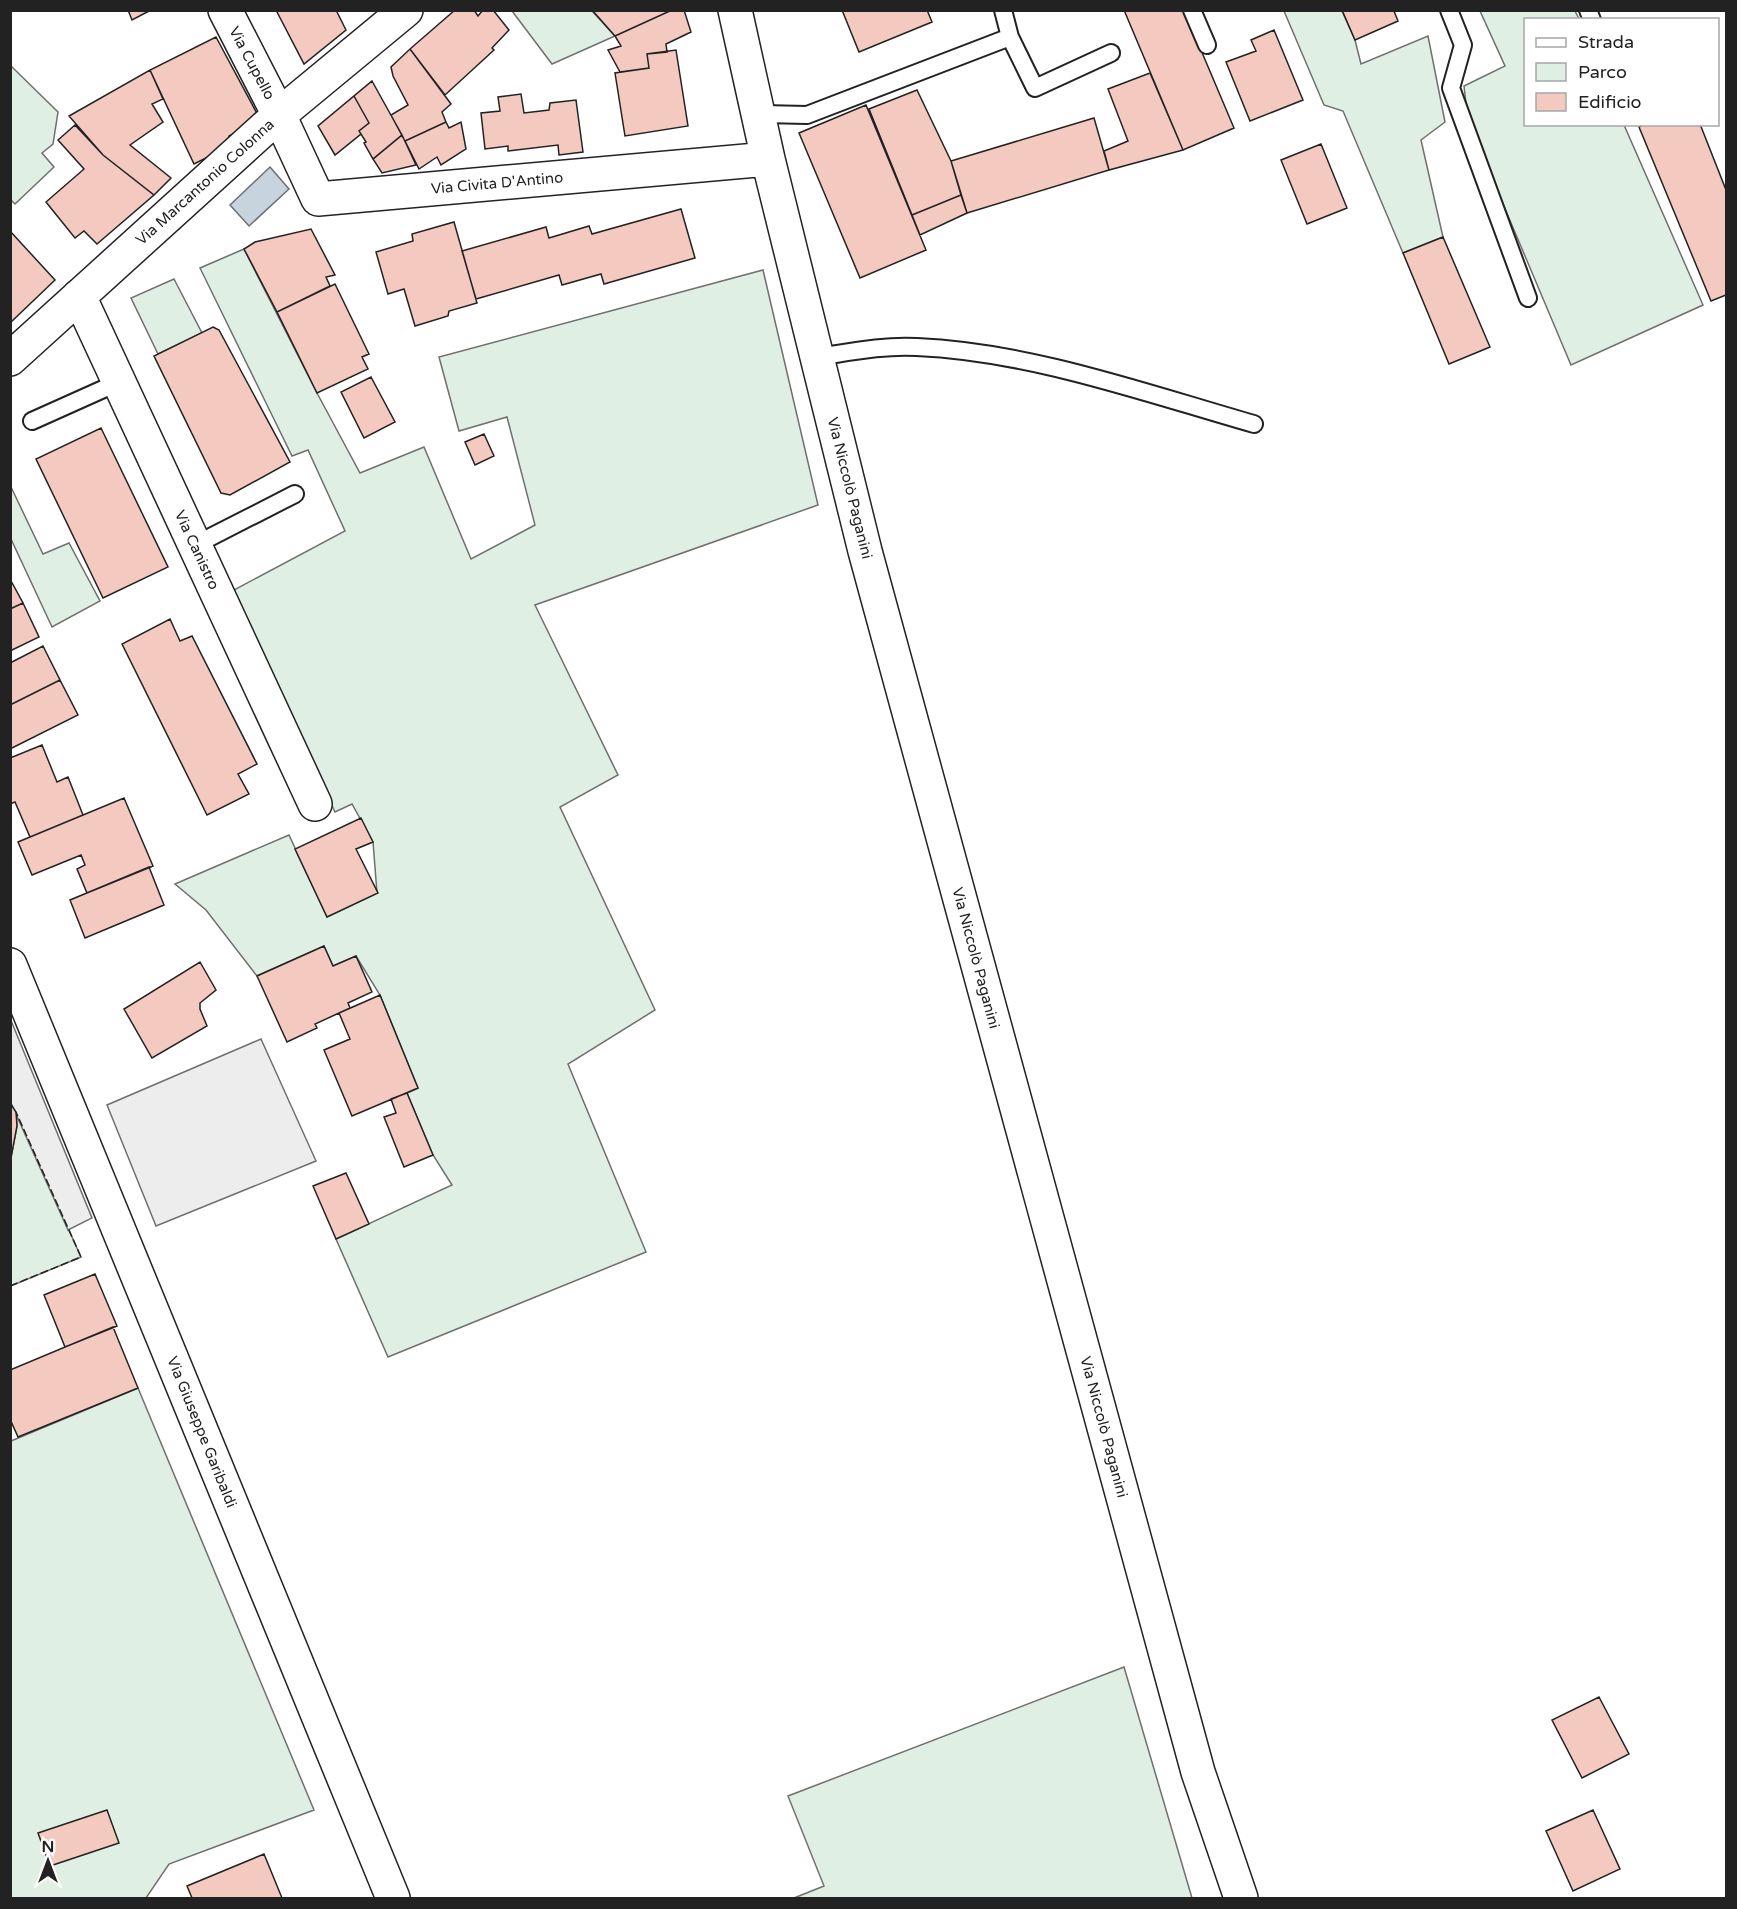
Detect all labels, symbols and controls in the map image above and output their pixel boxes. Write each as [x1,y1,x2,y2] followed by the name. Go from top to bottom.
[1524,18,1719,126] legend
[225,23,279,103] street label: Via Cupello
[1578,31,1634,53] text: Strada
[1578,61,1627,83] text: Parco
[1578,91,1642,113] text: Edificio
[132,115,278,249] street label: Via Marcantonio Colonna
[430,168,564,198] street label: Via Civita D'Antino
[824,415,876,561] street label: Via Niccolò Paganini
[171,507,223,593] street label: Via Canistro
[948,885,1004,1031] street label: Via Niccolò Paganini
[163,1354,241,1510] street label: Via Giuseppe Garibaldi
[1076,1354,1132,1500] street label: Via Niccolò Paganini
[18,1831,78,1891] north arrow
[42,1837,54,1857] text: N

